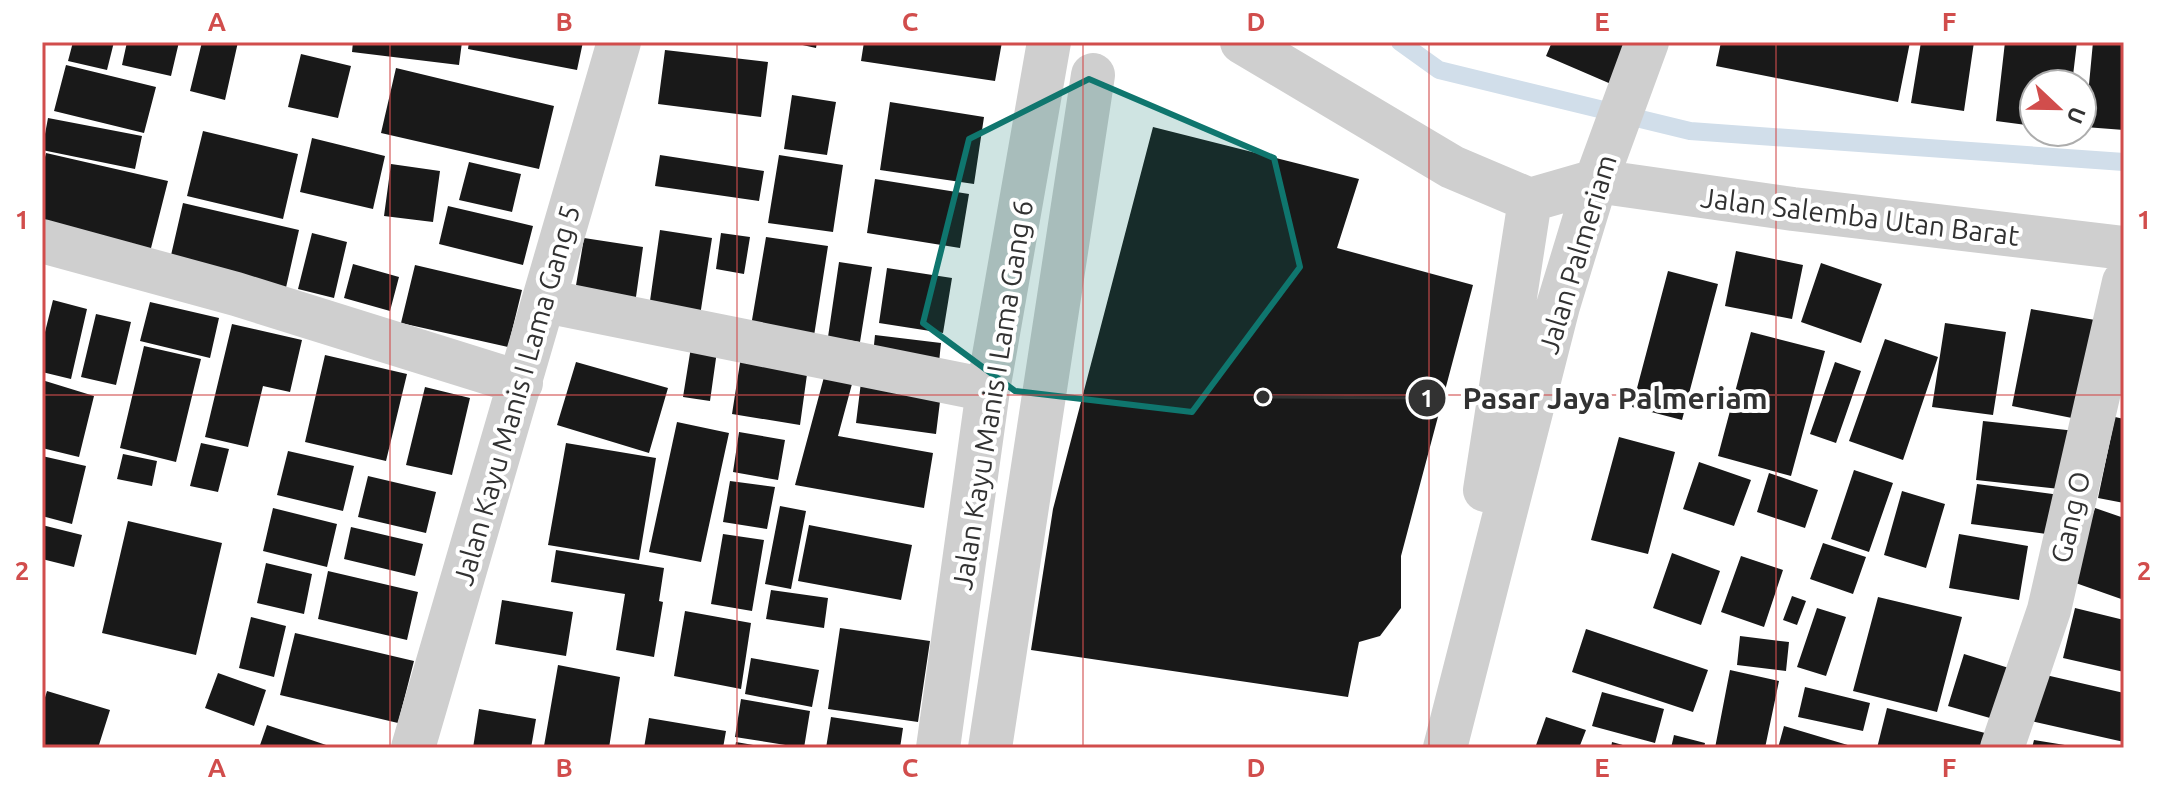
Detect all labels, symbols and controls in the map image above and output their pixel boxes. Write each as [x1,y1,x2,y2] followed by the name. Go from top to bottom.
[208,7,227,36] text: A
[555,7,573,36] text: B
[902,7,919,36] text: C
[1247,7,1265,36] text: D
[1594,7,1610,36] text: E
[1942,7,1956,36] text: F
[2018,68,2098,148] north arrow
[2063,104,2091,128] text: U
[1532,151,1622,357] street label: Jalan Palmeriam
[1699,181,2021,251] street label: Jalan Salemba Utan Barat
[946,198,1038,592] street label: Jalan Kayu Manis I Lama Gang 6
[447,201,585,589] street label: Jalan Kayu Manis I Lama Gang 5
[15,205,29,234] text: 1
[2137,205,2151,234] text: 1
[1407,371,1784,425] callout: Pasar Jaya Palmeriam
[1462,381,1768,415] text: Pasar Jaya Palmeriam
[1420,385,1434,412] text: 1
[2044,468,2096,566] street label: Gang O
[15,556,29,585] text: 2
[2137,556,2151,585] text: 2
[208,753,227,782] text: A
[555,753,573,782] text: B
[902,753,919,782] text: C
[1247,753,1265,782] text: D
[1594,753,1610,782] text: E
[1942,753,1956,782] text: F

